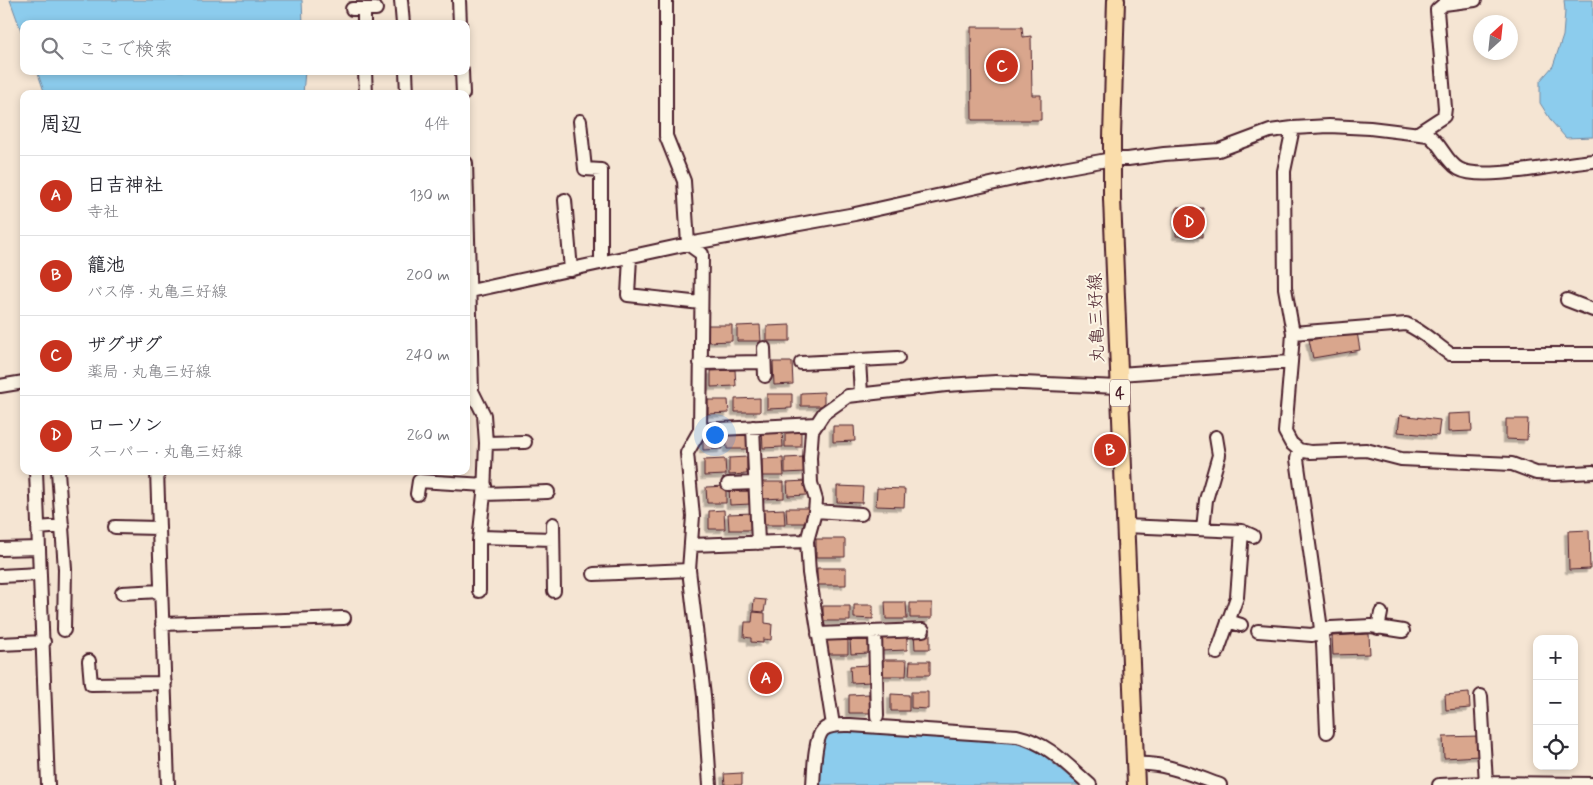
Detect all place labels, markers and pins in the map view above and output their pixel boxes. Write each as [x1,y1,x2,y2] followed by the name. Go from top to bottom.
[986,47,1018,85] pin: C
[1173,203,1205,241] pin: D
[1094,431,1126,469] pin: B
[750,659,782,697] pin: A

